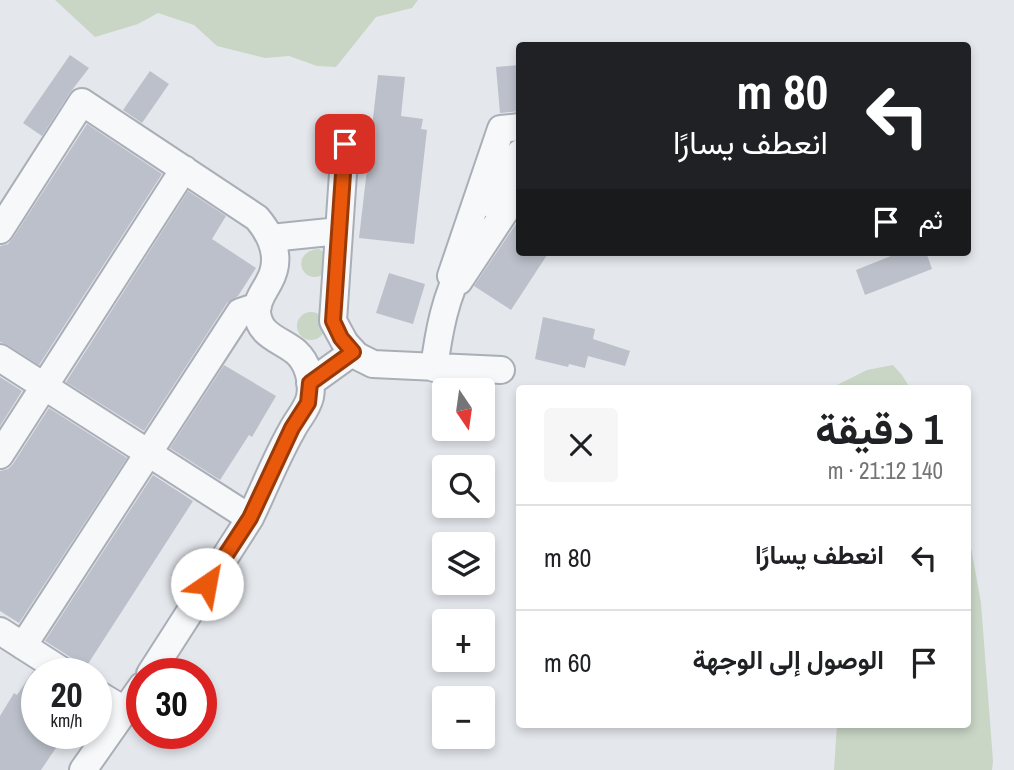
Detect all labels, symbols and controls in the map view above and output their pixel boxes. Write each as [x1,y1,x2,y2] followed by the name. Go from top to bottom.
[736,58,828,124] text: 80 m
[852,70,943,161] icon: left
[315,114,375,174] pin
[673,121,828,164] text: انعطف يسارًا
[326,125,364,163] icon: arrive
[919,202,943,237] text: ثم
[867,203,905,241] icon: arrive
[432,378,495,441] north arrow
[432,378,495,749] map controls
[815,401,943,457] text: 1 دقيقة
[544,408,618,482] button: close
[432,455,495,518] button: search
[828,455,943,486] text: 140 m · 21:12
[432,532,495,595] button: layers
[755,537,884,572] text: انعطف يسارًا
[905,539,943,577] icon: left
[544,540,591,575] text: 80 m
[170,547,244,621] position arrow
[432,609,495,672] button: +
[692,642,884,677] text: الوصول إلى الوجهة
[905,644,943,682] icon: arrive
[544,645,591,680] text: 60 m
[126,658,217,749] speed limit sign: 30
[51,671,82,718] text: 20
[432,686,495,749] button: −
[51,708,83,733] text: km/h

